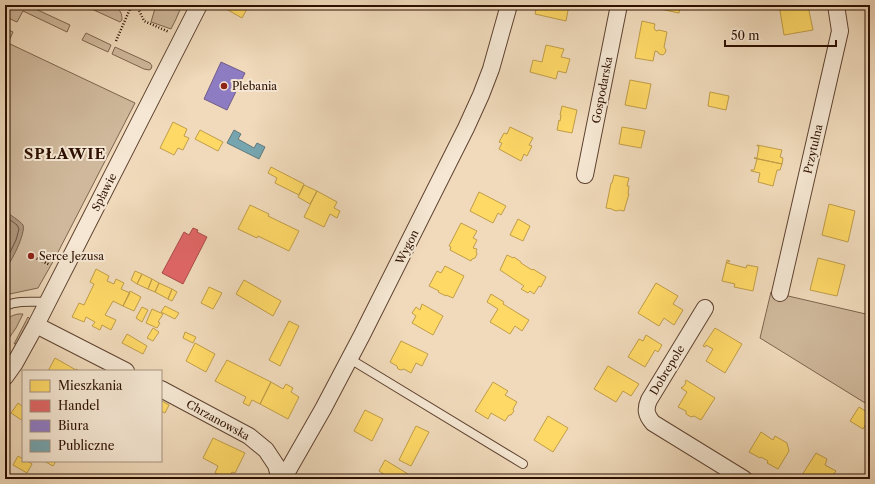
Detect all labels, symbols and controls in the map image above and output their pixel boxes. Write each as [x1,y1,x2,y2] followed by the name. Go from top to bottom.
[725,22,836,48] scale bar
[731,28,760,43] text: 50 m
[589,55,615,125] street label: Gospodarska
[232,79,277,93] place label: Plebania
[219,81,229,91] marker: Plebania
[801,123,826,175] street label: Przytulna
[24,144,106,163] district label: SPŁAWIE
[89,171,119,213] street label: Spławie
[392,227,422,267] street label: Wygon
[39,249,104,263] place label: Serce Jezusa
[26,251,36,261] marker: Serce Jezusa
[647,342,687,398] street label: Dobrepole
[22,370,162,462] legend
[58,378,123,393] text: Mieszkania
[184,397,252,443] street label: Chrzanowska
[58,398,100,413] text: Handel
[58,418,89,433] text: Biura
[58,438,115,453] text: Publiczne

